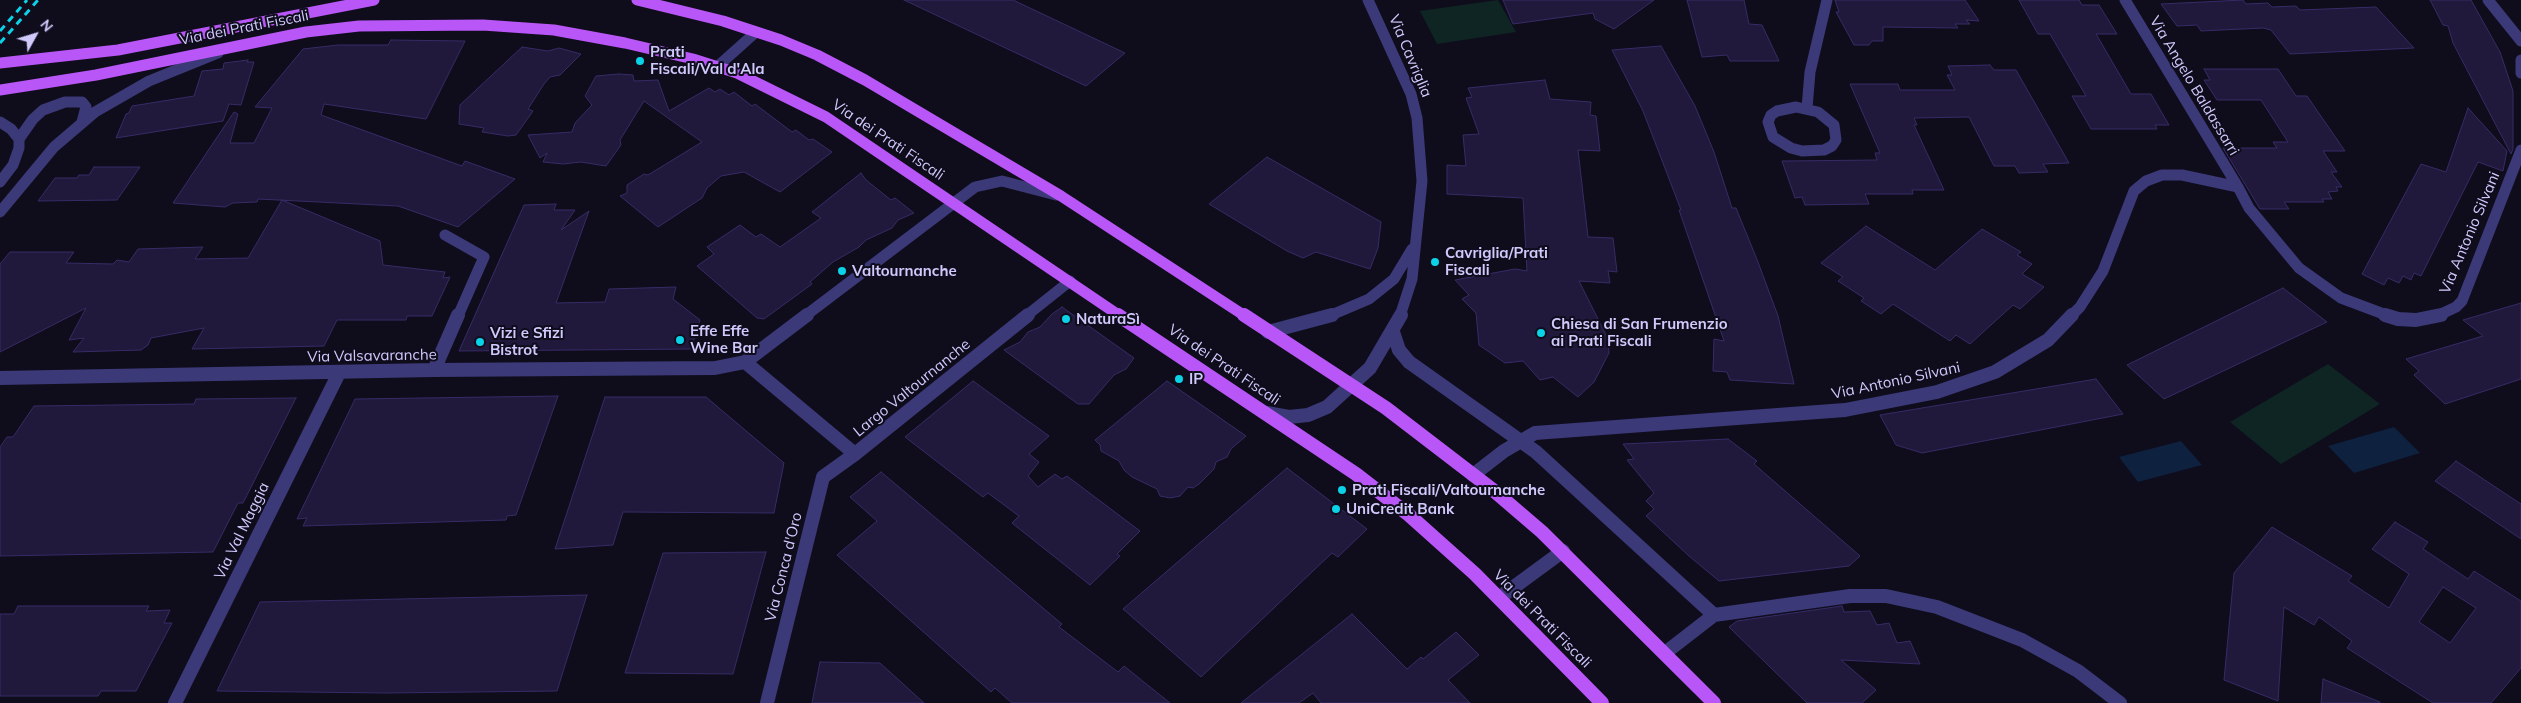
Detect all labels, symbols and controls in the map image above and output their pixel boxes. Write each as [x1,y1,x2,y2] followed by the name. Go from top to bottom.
[178,7,310,49] street label: Via dei Prati Fiscali
[10,10,60,60] north arrow
[1385,12,1435,100] street label: Via Cavriglia
[2145,13,2243,159] street label: Via Angelo Baldassarri
[36,16,57,35] text: N
[650,43,765,78] place label: Prati Fiscali/Val d'Ala
[634,55,646,67] marker: Prati Fiscali/Val d'Ala
[829,96,947,184] street label: Via dei Prati Fiscali
[2436,169,2504,297] street label: Via Antonio Silvani
[1445,244,1548,279] place label: Cavriglia/Prati Fiscali
[1429,256,1441,268] marker: Cavriglia/Prati Fiscali
[852,262,957,280] place label: Valtournanche
[836,265,848,277] marker: Valtournanche
[1076,310,1140,328] place label: NaturaSì
[1060,313,1072,325] marker: NaturaSì
[1551,315,1728,350] place label: Chiesa di San Frumenzio ai Prati Fiscali
[1165,321,1283,409] street label: Via dei Prati Fiscali
[690,322,758,357] place label: Effe Effe Wine Bar
[490,324,564,359] place label: Vizi e Sfizi Bistrot
[1535,327,1547,339] marker: Chiesa di San Frumenzio ai Prati Fiscali
[674,334,686,346] marker: Effe Effe Wine Bar
[850,335,974,441] street label: Largo Valtournanche
[474,336,486,348] marker: Vizi e Sfizi Bistrot
[307,346,437,366] street label: Via Valsavaranche
[1830,359,1962,403] street label: Via Antonio Silvani
[1189,370,1203,388] place label: IP
[1173,373,1185,385] marker: IP
[211,480,273,582] street label: Via Val Maggia
[1352,481,1545,499] place label: Prati Fiscali/Valtournanche
[1336,484,1348,496] marker: Prati Fiscali/Valtournanche
[1346,500,1454,518] place label: UniCredit Bank
[1330,503,1342,515] marker: UniCredit Bank
[762,510,806,624] street label: Via Conca d'Oro
[1489,566,1595,672] street label: Via dei Prati Fiscali

